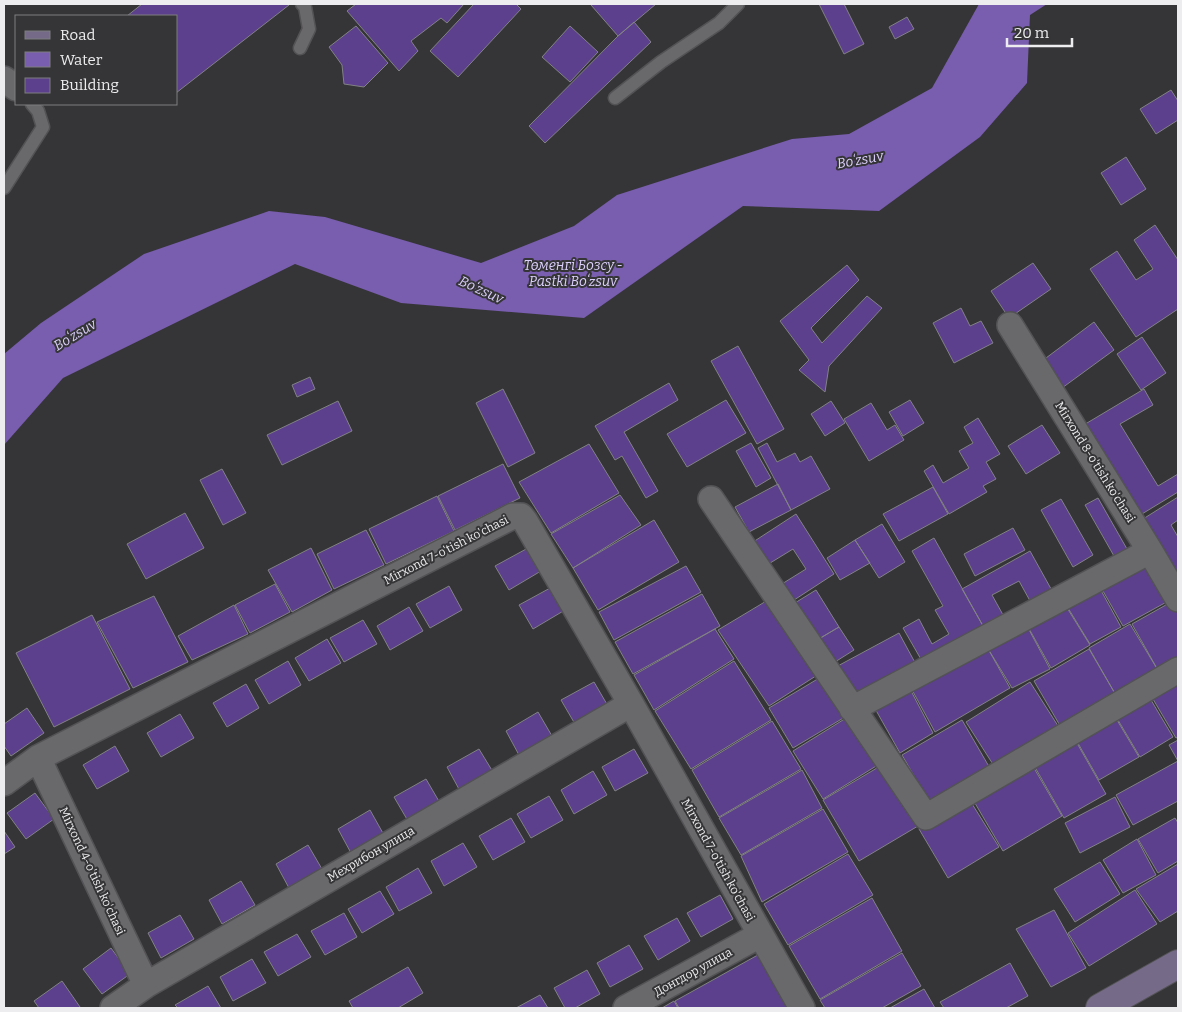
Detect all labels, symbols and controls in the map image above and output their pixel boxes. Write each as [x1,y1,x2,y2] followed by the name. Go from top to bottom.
[15,15,178,105] legend
[1007,15,1072,47] scale bar
[1014,24,1050,42] text: 20 m
[60,26,95,44] text: Road
[60,51,103,69] text: Water
[60,76,119,94] text: Building
[835,147,885,172] water label: Boʻzsuv
[524,257,622,290] water label: Төменгі Бозсу - Pastki Boʻzsuv
[456,272,507,308] water label: Boʻzsuv
[50,315,100,354] water label: Boʻzsuv
[1052,399,1138,525] street label: Mirxond 8-o'tish ko'chasi
[381,512,511,588] street label: Mirxond 7-o'tish ko'chasi
[678,796,758,924] street label: Mirxond 7-o'tish ko'chasi
[56,805,128,937] street label: Mirxond 4-o'tish ko'chasi
[325,823,417,885] street label: Мехрибон улица
[652,945,735,999] street label: Донгдор улица

